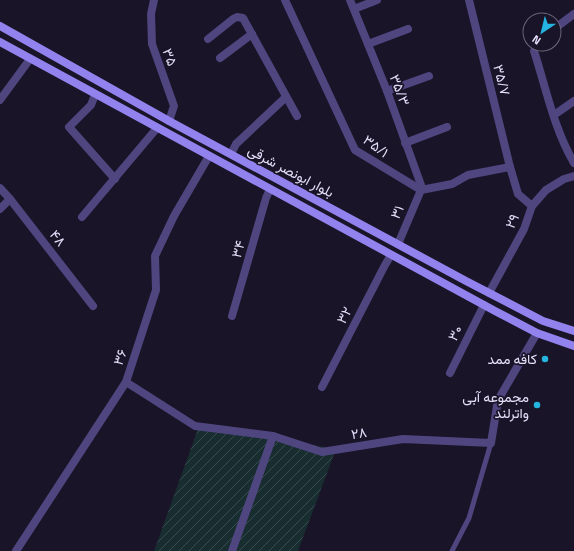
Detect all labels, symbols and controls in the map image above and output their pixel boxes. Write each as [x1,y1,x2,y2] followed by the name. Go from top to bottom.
[522,12,562,52] north arrow
[529,31,544,49] text: N
[158,45,183,69] street label: ۳۵
[488,62,516,98] street label: ۳۵/۷
[385,71,416,109] street label: ۳۵/۳
[359,129,394,162] street label: ۳۵/۱
[244,139,338,202] street label: بلوار ابونصر شرقی
[384,201,409,222] street label: ۳۱
[499,210,524,231] street label: ۲۹
[45,225,72,251] street label: ۴۸
[225,238,250,260] street label: ۳۴
[330,303,357,327] street label: ۳۲
[442,321,467,344] street label: ۳۰
[107,346,132,368] street label: ۳۶
[487,348,537,369] place label: کافه ممد
[540,354,550,364] marker: کافه ممد
[462,386,529,423] place label: مجموعه آبی واترلند
[532,400,542,410] marker: مجموعه آبی واترلند
[350,421,368,444] street label: ۲۸

